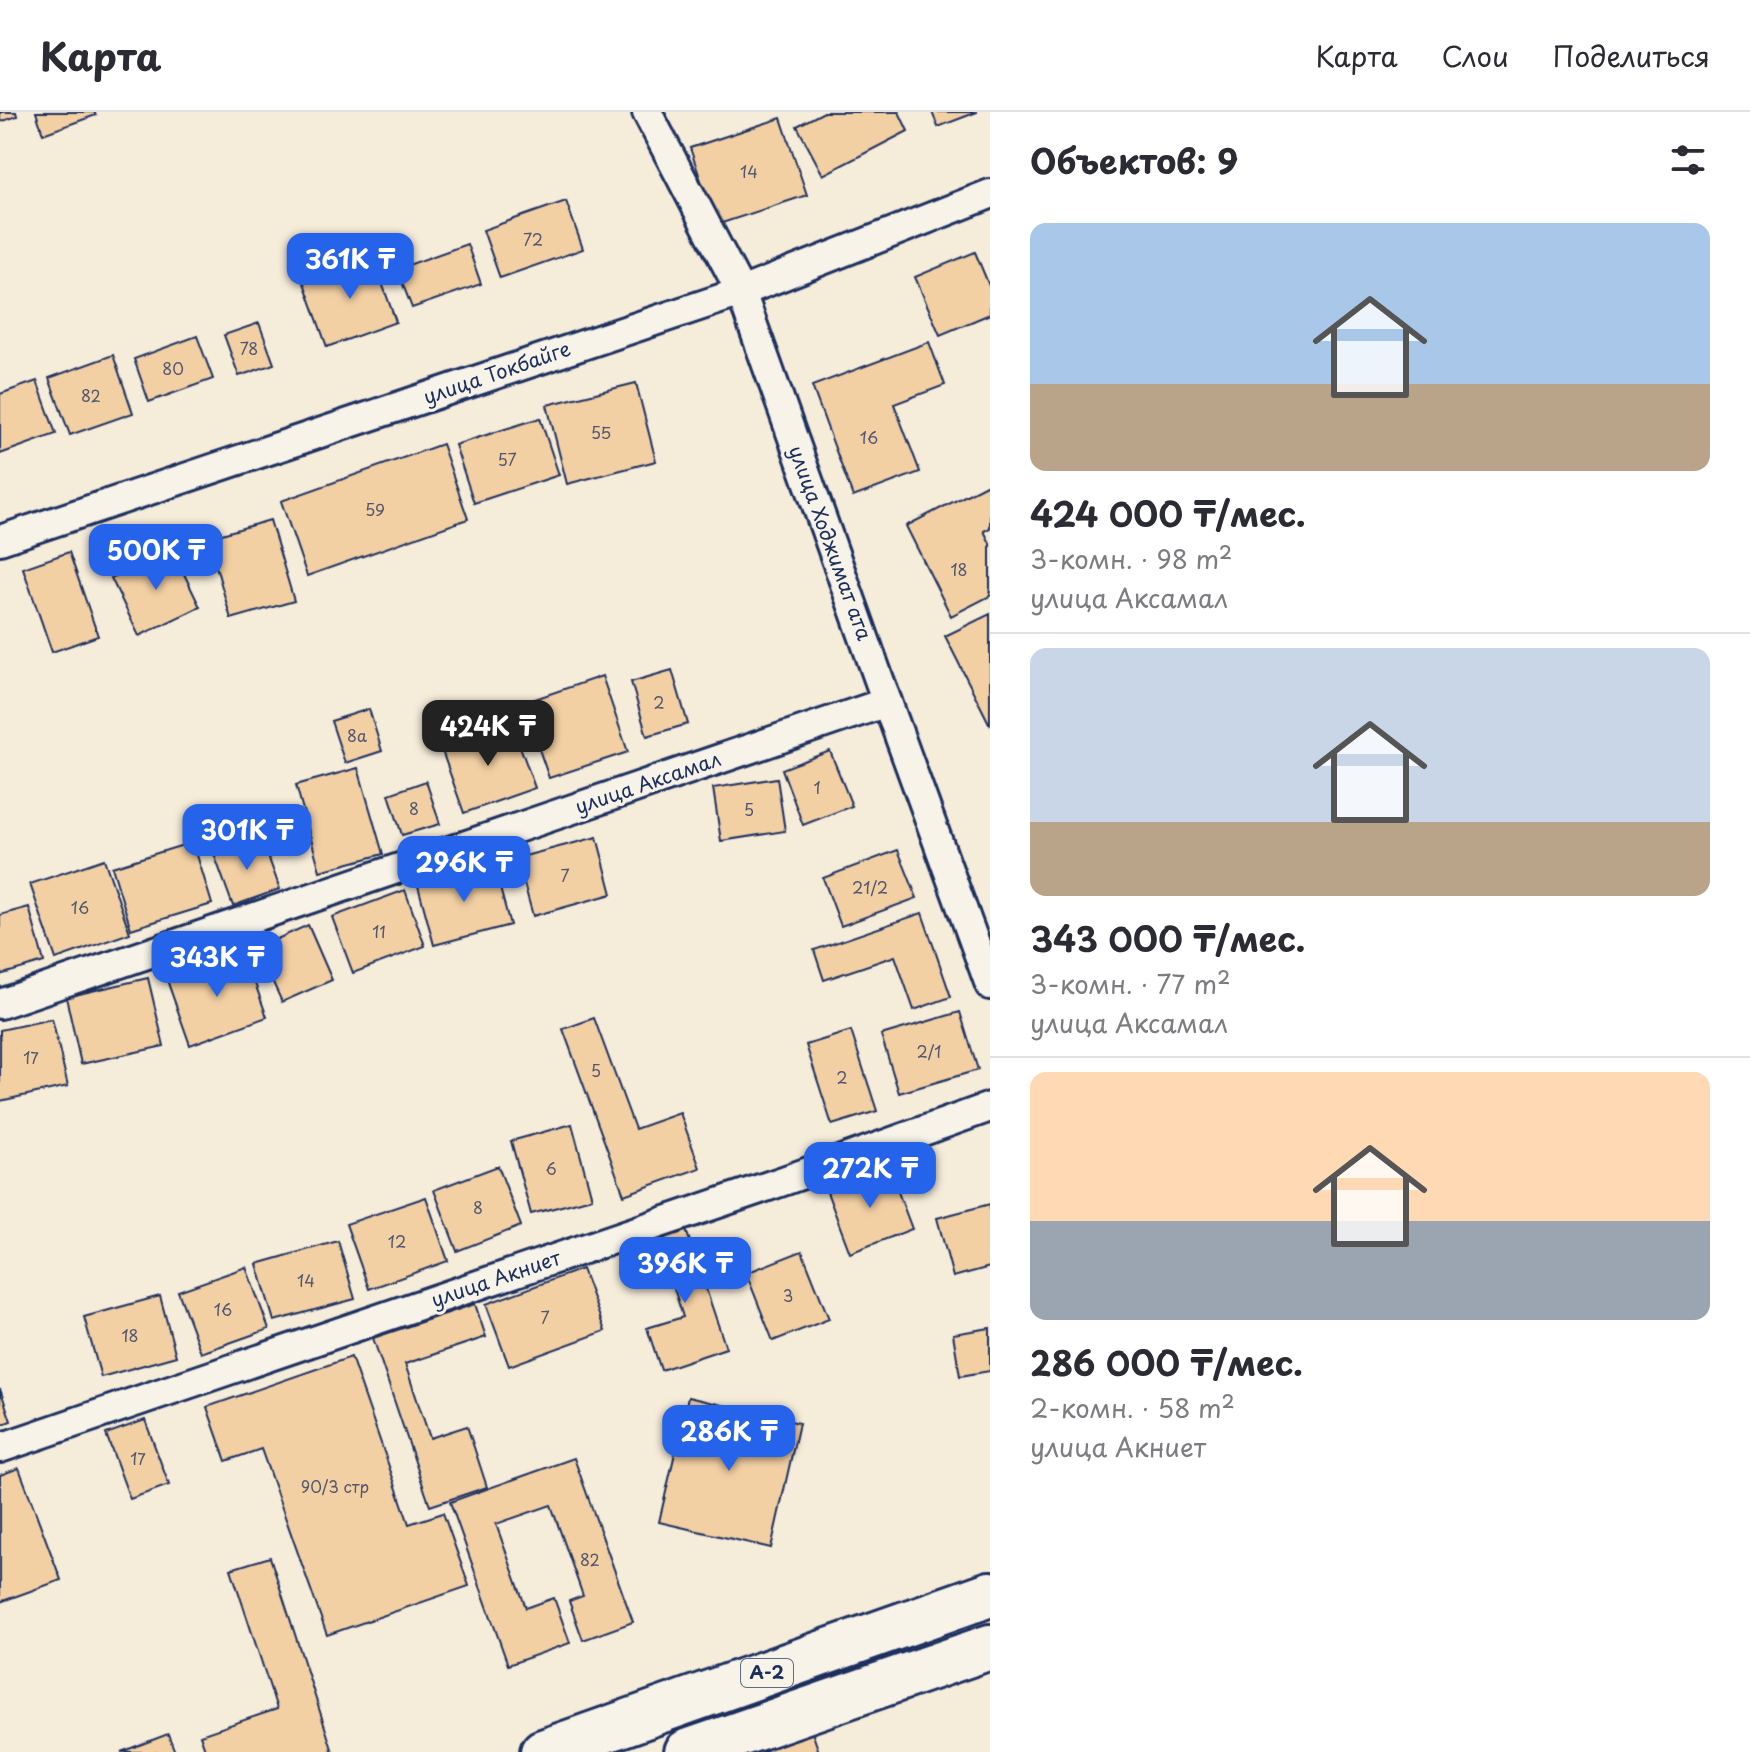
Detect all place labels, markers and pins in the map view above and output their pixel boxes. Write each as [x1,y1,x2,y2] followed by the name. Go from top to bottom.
[285,233,415,301] pin: 361K ₸
[91,524,221,592] pin: 500K ₸
[423,700,553,768] pin: 424K ₸
[182,804,312,872] pin: 301K ₸
[399,836,529,904] pin: 296K ₸
[152,931,282,999] pin: 343K ₸
[805,1142,935,1210] pin: 272K ₸
[620,1237,750,1305] pin: 396K ₸
[664,1405,794,1473] pin: 286K ₸

